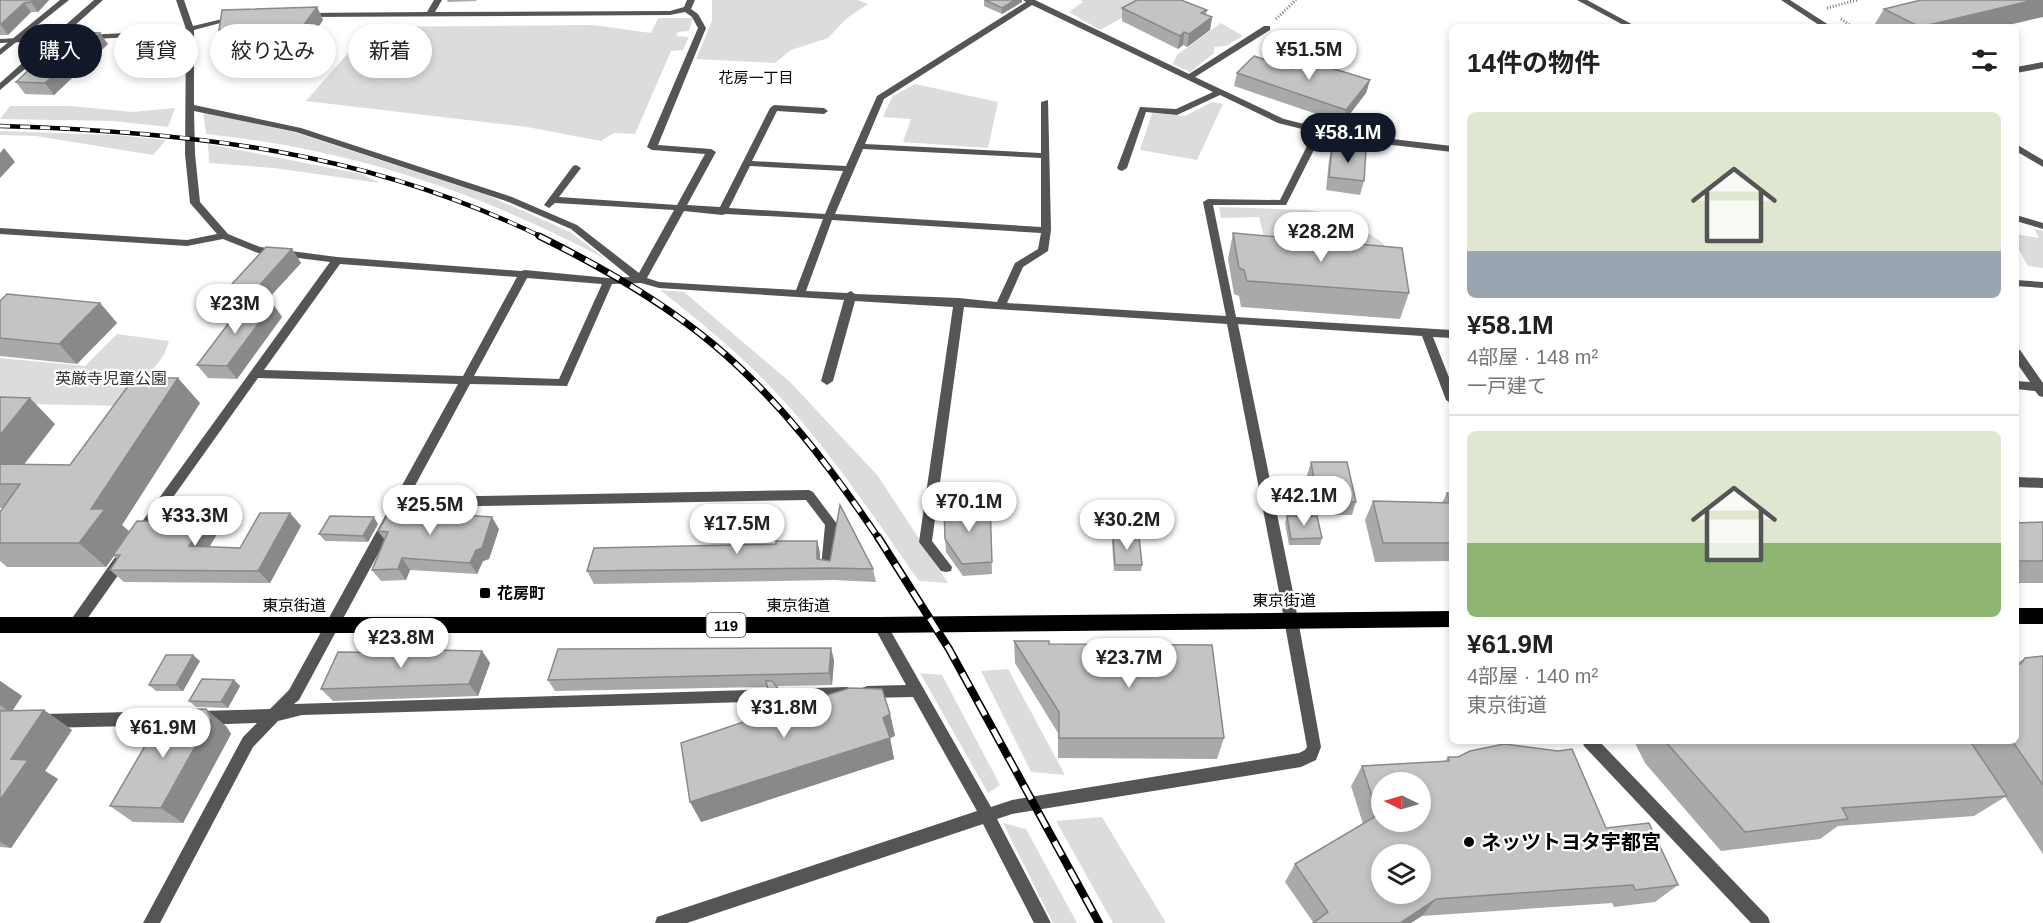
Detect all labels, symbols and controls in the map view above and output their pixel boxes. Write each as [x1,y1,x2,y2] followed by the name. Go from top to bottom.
[18,24,102,78] chip: 購入
[114,24,198,78] chip: 賃貸
[210,24,336,78] chip: 絞り込み
[348,24,432,78] chip: 新着
[1260,30,1358,81] pin: ¥51.5M
[1276,38,1342,60] text: ¥51.5M
[1968,44,2001,77] icon: filters
[1467,48,1600,78] text: 14件の物件
[718,69,794,86] district label: 花房一丁目
[1299,113,1397,164] pin: ¥58.1M
[1315,121,1381,143] text: ¥58.1M
[1680,151,1788,259] icon: home
[1272,212,1370,263] pin: ¥28.2M
[1288,220,1354,242] text: ¥28.2M
[199,284,271,335] pin: ¥23M
[210,292,260,314] text: ¥23M
[1467,310,1554,340] text: ¥58.1M
[1467,346,1598,368] text: 4部屋 · 148 m²
[55,370,167,387] park label: 英厳寺児童公園
[1467,375,1547,397] text: 一戸建て
[1680,470,1788,578] icon: home
[1255,476,1353,527] pin: ¥42.1M
[920,482,1018,533] pin: ¥70.1M
[1271,484,1337,506] text: ¥42.1M
[381,485,479,536] pin: ¥25.5M
[936,490,1002,512] text: ¥70.1M
[397,493,463,515] text: ¥25.5M
[146,496,244,547] pin: ¥33.3M
[1078,500,1176,551] pin: ¥30.2M
[162,504,228,526] text: ¥33.3M
[688,504,786,555] pin: ¥17.5M
[1094,508,1160,530] text: ¥30.2M
[704,512,770,534] text: ¥17.5M
[497,585,545,602] place label: 花房町
[478,586,492,600] marker: 花房町
[1252,592,1316,609] street label: 東京街道
[262,597,326,614] street label: 東京街道
[766,597,830,614] street label: 東京街道
[706,613,746,637] road number: 119
[352,618,450,669] pin: ¥23.8M
[368,626,434,648] text: ¥23.8M
[1467,629,1554,659] text: ¥61.9M
[1080,638,1178,689] pin: ¥23.7M
[1096,646,1162,668] text: ¥23.7M
[1467,665,1598,687] text: 4部屋 · 140 m²
[735,688,833,739] pin: ¥31.8M
[1467,694,1547,716] text: 東京街道
[751,696,817,718] text: ¥31.8M
[114,708,212,759] pin: ¥61.9M
[130,716,196,738] text: ¥61.9M
[1371,772,1431,832] north arrow
[1371,772,1431,904] map controls
[1481,831,1661,853] place label: ネッツトヨタ宇都宮
[1462,835,1476,849] marker: ネッツトヨタ宇都宮
[1371,844,1431,904] button: layers

